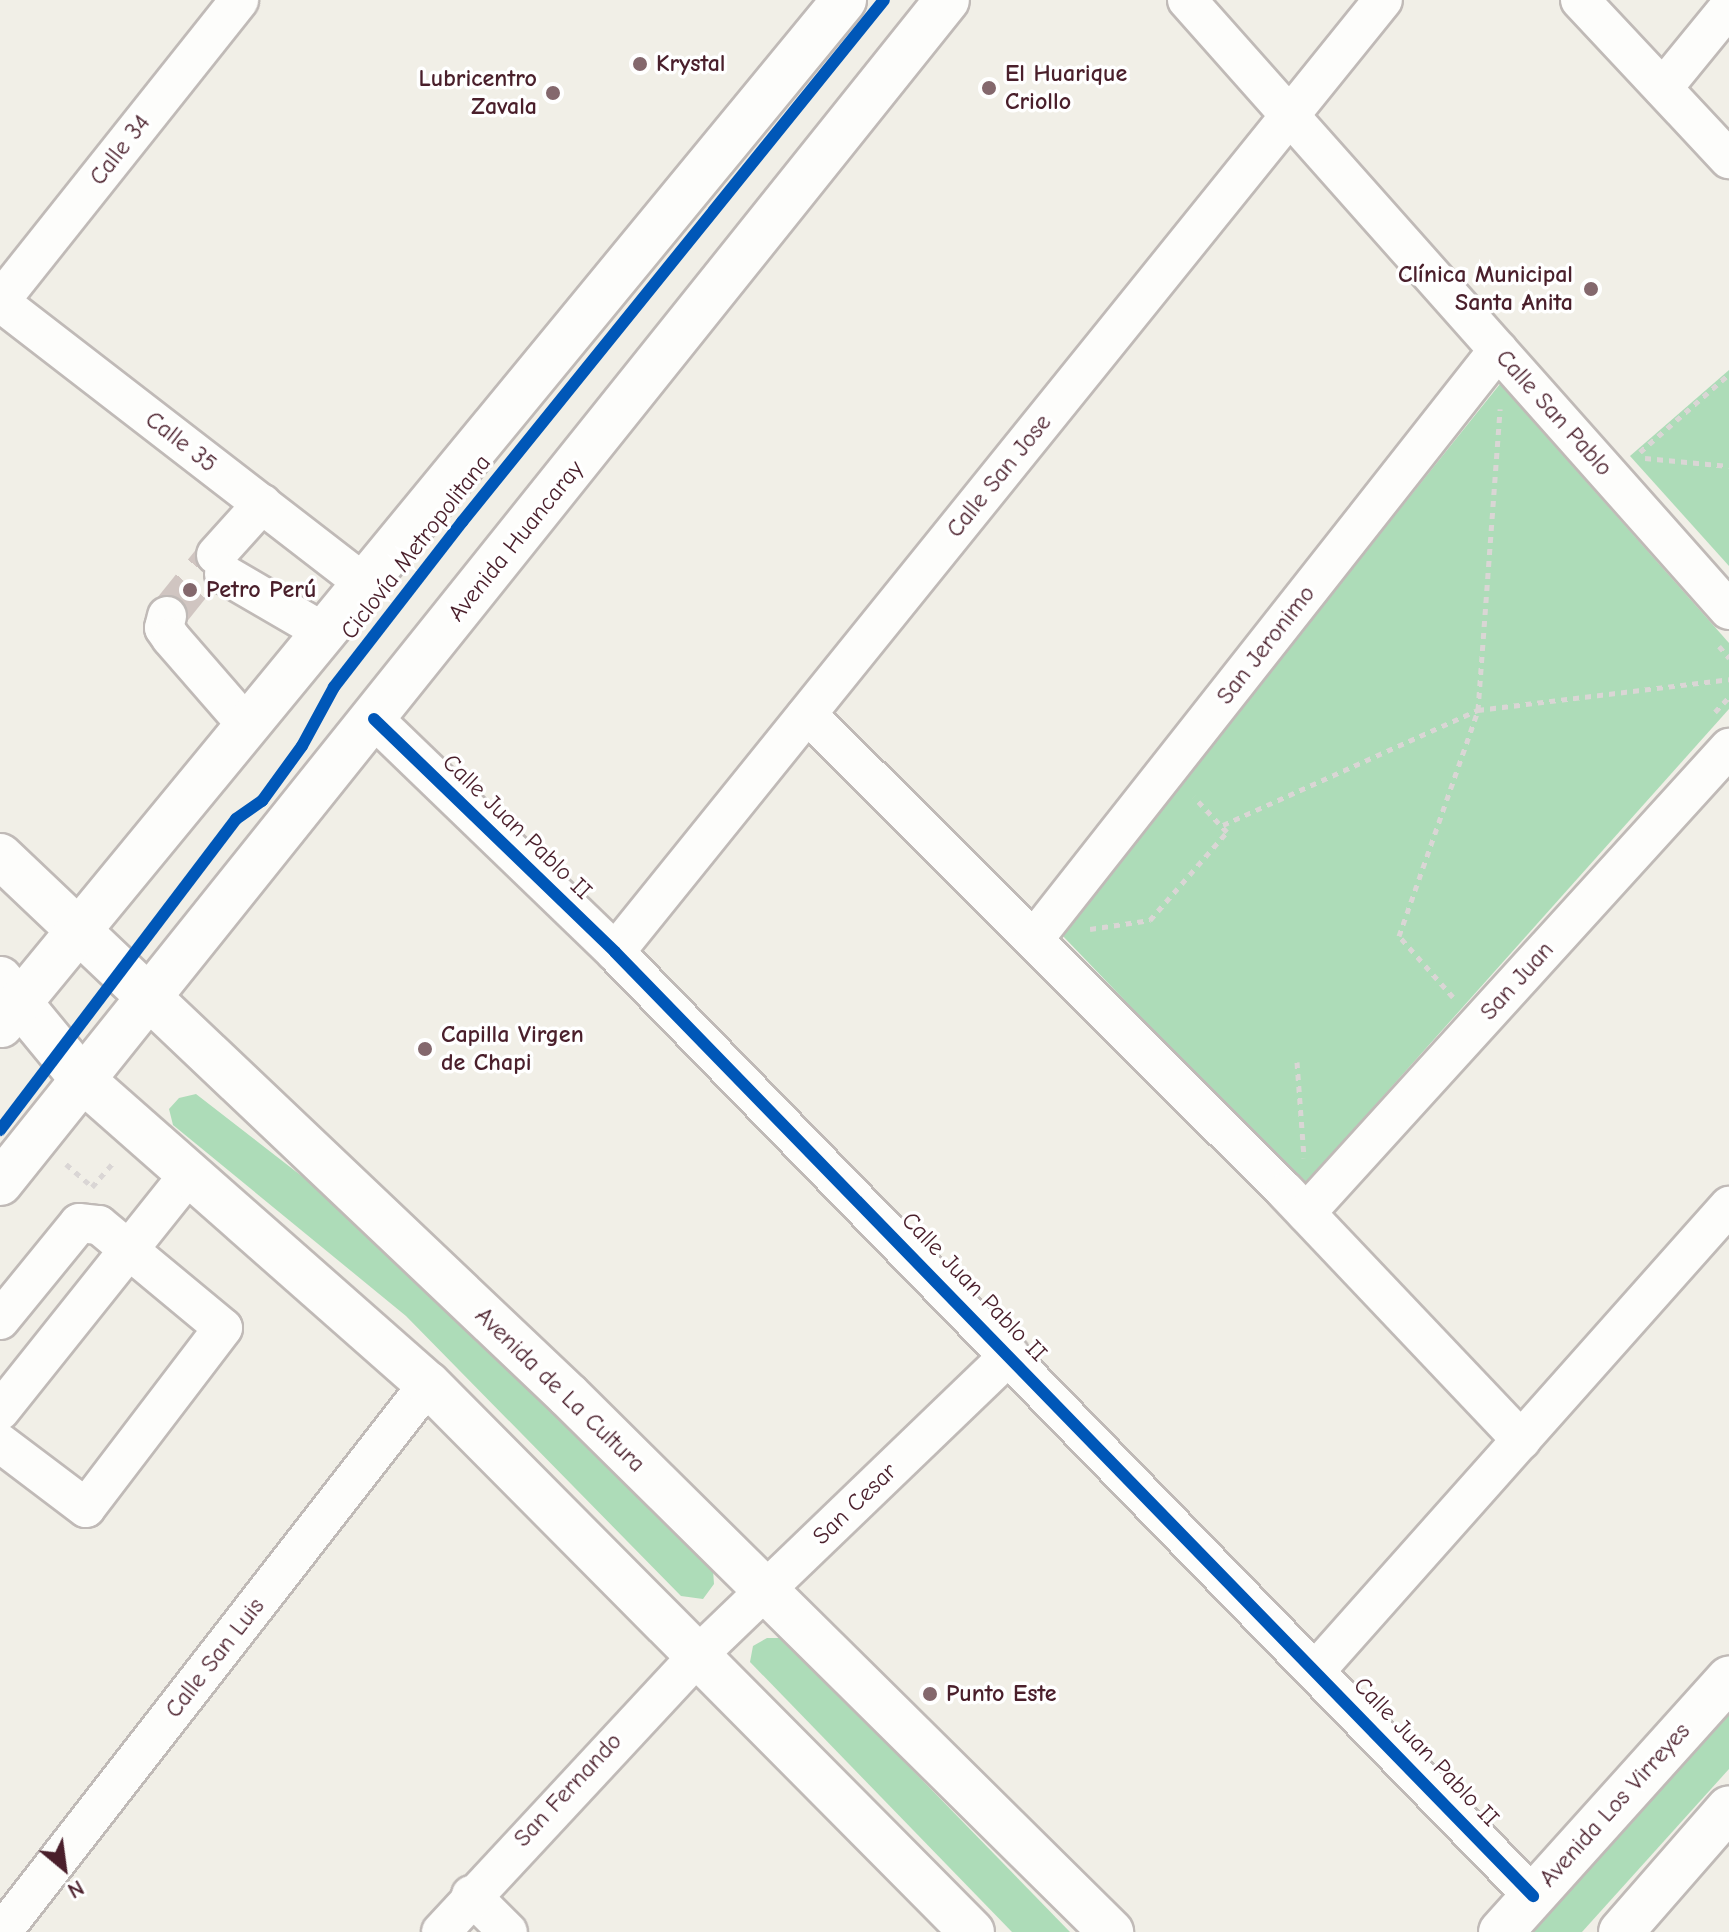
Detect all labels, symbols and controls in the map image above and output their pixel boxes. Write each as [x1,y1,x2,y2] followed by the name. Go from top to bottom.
[656,50,726,78] place label: Krystal
[631,55,649,73] marker: Krystal
[1005,60,1127,116] place label: El Huarique Criollo
[418,65,537,121] place label: Lubricentro Zavala
[980,79,998,97] marker: El Huarique Criollo
[544,84,562,102] marker: Lubricentro Zavala
[84,109,156,191] street label: Calle 34
[1398,261,1573,317] place label: Clínica Municipal Santa Anita
[1580,278,1602,300] marker: Clínica Municipal Santa Anita
[1490,344,1618,482] street label: Calle San Pablo
[140,405,222,479] street label: Calle 35
[941,409,1057,543] street label: Calle San Jose
[335,449,497,645] street label: Ciclovía Metropolitana
[442,455,590,627] street label: Avenida Huancaray
[206,576,316,604] place label: Petro Perú
[1211,580,1321,710] street label: San Jeronimo
[181,581,199,599] marker: Petro Perú
[436,748,598,906] street label: Calle Juan Pablo II
[1474,936,1560,1026] street label: San Juan
[441,1021,584,1077] place label: Capilla Virgen de Chapi
[416,1040,434,1058] marker: Capilla Virgen de Chapi
[895,1206,1053,1368] street label: Calle Juan Pablo II
[469,1302,651,1478] street label: Avenida de La Cultura
[807,1457,903,1551] street label: San Cesar
[159,1592,271,1724] street label: Calle San Luis
[1347,1671,1505,1833] street label: Calle Juan Pablo II
[946,1680,1056,1708] place label: Punto Este
[921,1685,939,1703] marker: Punto Este
[1534,1717,1696,1893] street label: Avenida Los Virreyes
[508,1727,628,1853] street label: San Fernando
[24,1828,104,1908] north arrow
[63,1874,88,1904] text: N

